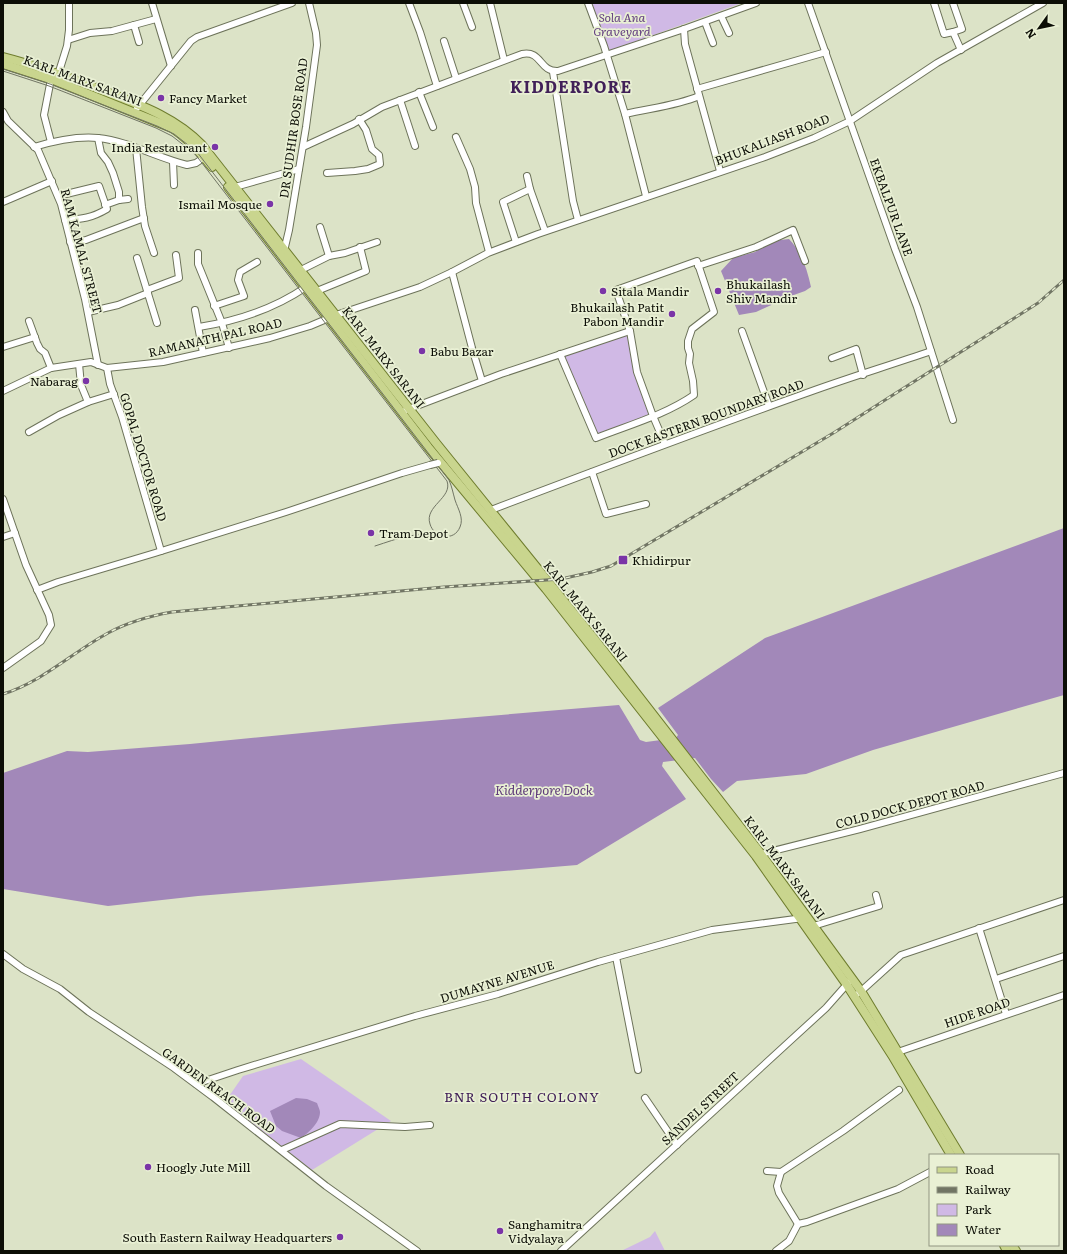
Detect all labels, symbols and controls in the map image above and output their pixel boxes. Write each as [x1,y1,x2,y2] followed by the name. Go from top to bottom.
[593,8,651,40] park label: Sola Ana Graveyard
[1019,8,1059,48] north arrow
[1021,26,1039,42] text: N
[21,50,145,110] street label: KARL MARX SARANI
[274,57,312,199] street label: DR SUDHIR BOSE ROAD
[510,74,632,98] district label: KIDDERPORE
[169,89,247,107] place label: Fancy Market
[156,93,166,103] marker: Fancy Market
[712,109,832,169] street label: BHUKALIASH ROAD
[111,138,207,156] place label: India Restaurant
[210,142,220,152] marker: India Restaurant
[866,155,918,259] street label: EKBALPUR LANE
[57,186,107,316] street label: RAM KAMAL STREET
[178,195,262,213] place label: Ismail Mosque
[265,199,275,209] marker: Ismail Mosque
[726,275,798,307] place label: Bhukailash Shiv Mandir
[611,282,689,300] place label: Sitala Mandir
[598,286,608,296] marker: Sitala Mandir
[713,286,723,296] marker: Bhukailash Shiv Mandir
[570,298,664,330] place label: Bhukailash Patit Pabon Mandir
[338,302,430,412] street label: KARL MARX SARANI
[667,309,677,319] marker: Bhukailash Patit Pabon Mandir
[146,313,284,361] street label: RAMANATH PAL ROAD
[430,342,494,360] place label: Babu Bazar
[417,346,427,356] marker: Babu Bazar
[30,372,78,390] place label: Nabarag
[606,374,806,462] street label: DOCK EASTERN BOUNDARY ROAD
[81,376,91,386] marker: Nabarag
[116,390,172,524] street label: GOPAL DOCTOR ROAD
[379,524,448,542] place label: Tram Depot
[366,528,376,538] marker: Tram Depot
[632,551,691,569] place label: Khidirpur
[617,554,629,566] marker: Khidirpur
[540,557,632,665] street label: KARL MARX SARANI
[833,775,987,833] street label: COLD DOCK DEPOT ROAD
[495,780,594,799] water label: Kidderpore Dock
[740,812,830,923] street label: KARL MARX SARANI
[438,955,557,1007] street label: DUMAYNE AVENUE
[941,992,1013,1032] street label: HIDE ROAD
[159,1043,279,1137] street label: GARDEN REACH ROAD
[657,1067,743,1149] street label: SANDEL STREET
[444,1087,600,1106] district label: BNR SOUTH COLONY
[929,1154,1059,1246] legend
[156,1158,250,1176] place label: Hoogly Jute Mill
[965,1160,995,1178] text: Road
[143,1162,153,1172] marker: Hoogly Jute Mill
[965,1180,1011,1198] text: Railway
[965,1200,992,1218] text: Park
[508,1215,583,1247] place label: Sanghamitra Vidyalaya
[965,1220,1001,1238] text: Water
[495,1226,505,1236] marker: Sanghamitra Vidyalaya
[123,1228,333,1246] place label: South Eastern Railway Headquarters
[335,1232,345,1242] marker: South Eastern Railway Headquarters

